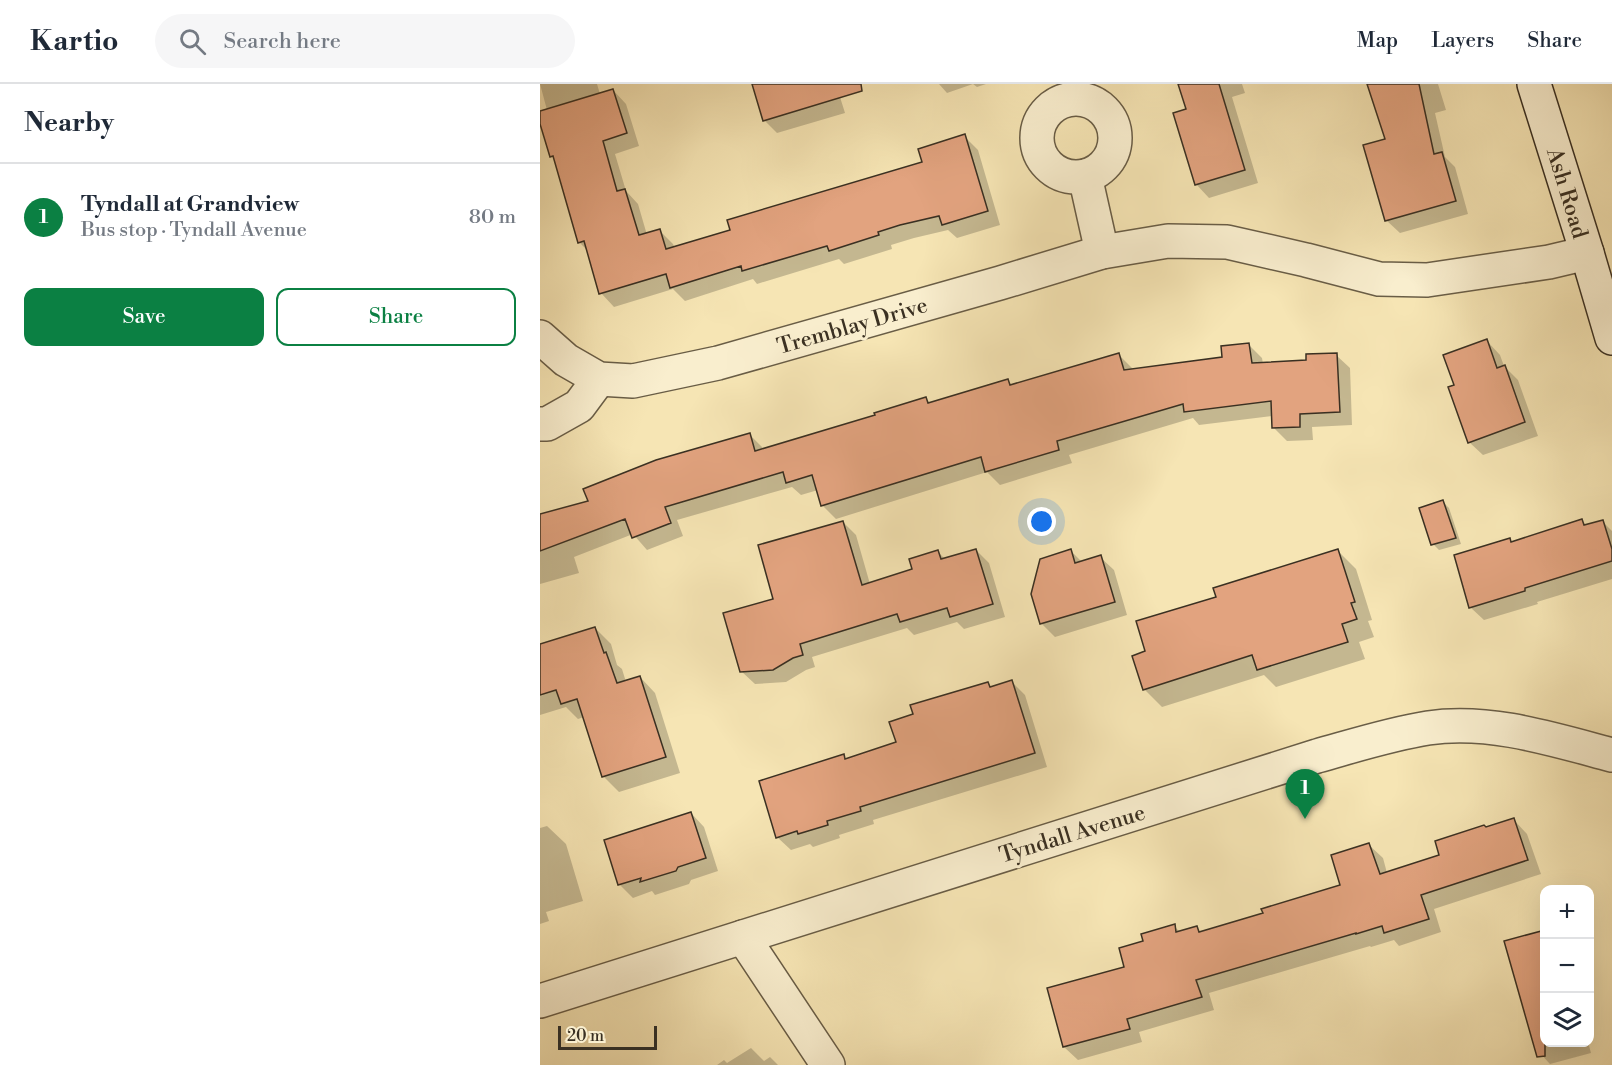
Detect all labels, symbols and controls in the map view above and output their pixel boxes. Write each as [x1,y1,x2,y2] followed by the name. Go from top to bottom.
[155,14,575,68] search box
[30,24,119,59] text: Kartio
[176,25,209,58] icon: search
[224,28,341,55] text: Search here
[1357,28,1398,54] text: Map
[1431,28,1494,54] text: Layers
[1527,28,1582,54] text: Share
[24,107,114,139] text: Nearby
[1540,144,1593,243] street label: Ash Road
[81,191,299,218] text: Tyndall at Grandview
[39,205,48,230] text: 1
[469,205,516,230] text: 80 m
[81,218,307,243] text: Bus stop · Tyndall Avenue
[24,288,264,346] button: Save
[276,288,516,346] button: Share
[774,292,931,361] street label: Tremblay Drive
[1027,507,1056,536] your location
[1286,770,1324,819] pin: 1
[996,799,1149,869] street label: Tyndall Avenue
[1540,885,1594,1047] map controls
[1540,885,1594,939] button: +
[1540,939,1594,993] button: −
[1540,993,1594,1047] button: layers
[558,1023,657,1050] scale bar
[567,1026,604,1046] text: 20 m

